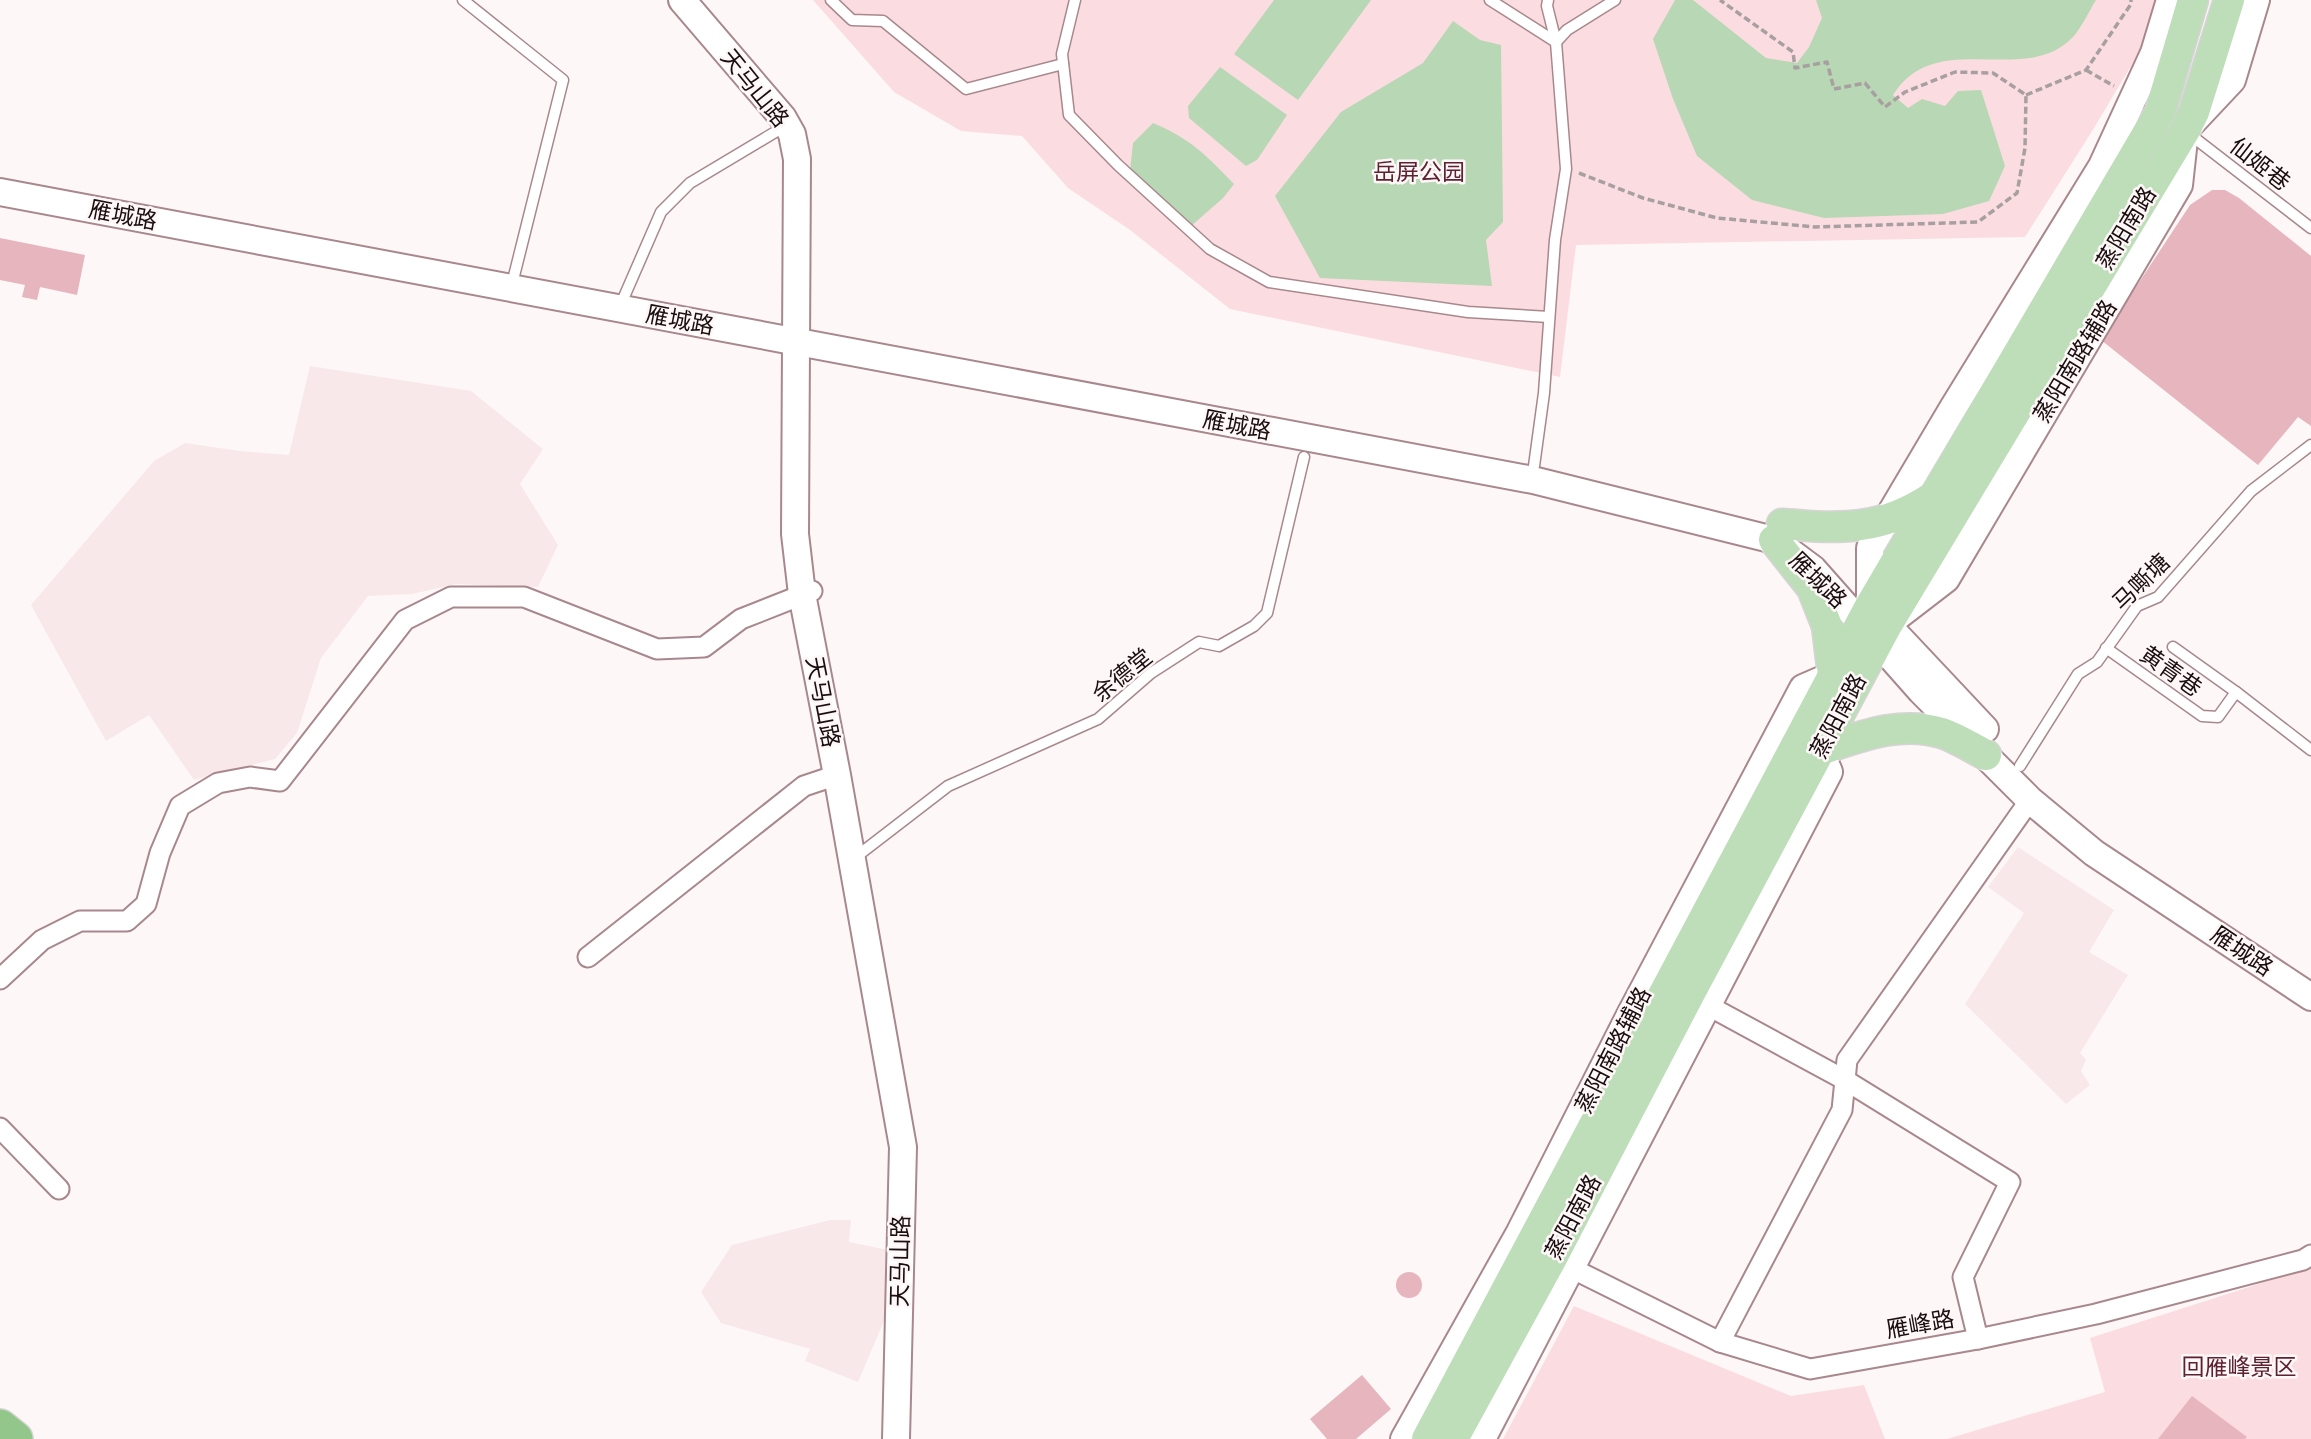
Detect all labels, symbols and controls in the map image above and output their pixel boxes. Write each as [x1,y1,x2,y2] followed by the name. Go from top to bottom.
[716,44,794,132] street label: 天马山路
[2225,133,2295,195] street label: 仙姬巷
[1373,159,1465,185] park label: 岳屏公园
[2091,182,2161,274] street label: 蒸阳南路
[87,196,159,234] street label: 雁城路
[2028,295,2122,427] street label: 蒸阳南路辅路
[644,301,716,339] street label: 雁城路
[1201,406,1273,444] street label: 雁城路
[1784,547,1852,613] street label: 雁城路
[2107,549,2175,615] street label: 马嘶塘
[2135,641,2207,701] street label: 黄青巷
[1087,643,1157,707] street label: 余德堂
[801,654,845,750] street label: 天马山路
[1805,669,1871,763] street label: 蒸阳南路
[2206,921,2278,981] street label: 雁城路
[1570,983,1656,1117] street label: 蒸阳南路辅路
[1540,1170,1606,1264] street label: 蒸阳南路
[886,1215,914,1307] street label: 天马山路
[1884,1305,1956,1343] street label: 雁峰路
[2182,1354,2297,1380] park label: 回雁峰景区

